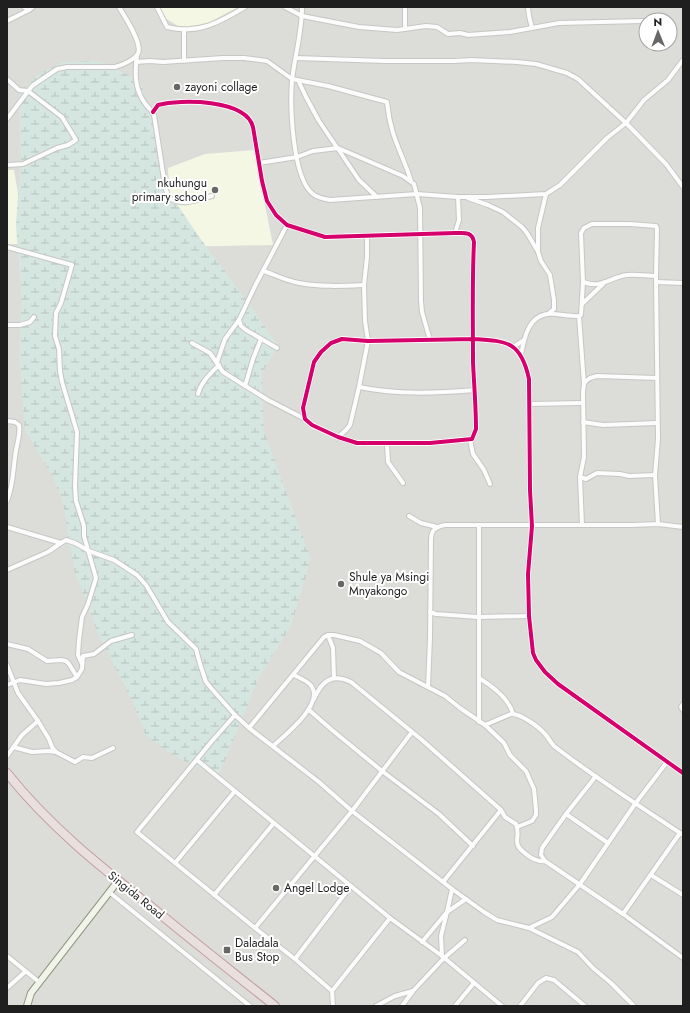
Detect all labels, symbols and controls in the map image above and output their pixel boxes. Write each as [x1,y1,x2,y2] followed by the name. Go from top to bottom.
[638,12,678,52] north arrow
[653,14,662,30] text: N
[185,78,258,96] place label: zayoni collage
[172,82,182,92] marker: zayoni collage
[132,174,207,206] place label: nkuhungu primary school
[210,185,220,195] marker: nkuhungu primary school
[349,568,429,600] place label: Shule ya Msingi Mnyakongo
[336,579,346,589] marker: Shule ya Msingi Mnyakongo
[104,867,168,923] street label: Singida Road
[284,879,349,897] place label: Angel Lodge
[271,883,281,893] marker: Angel Lodge
[235,934,279,966] place label: Daladala Bus Stop
[222,945,232,955] marker: Daladala Bus Stop

